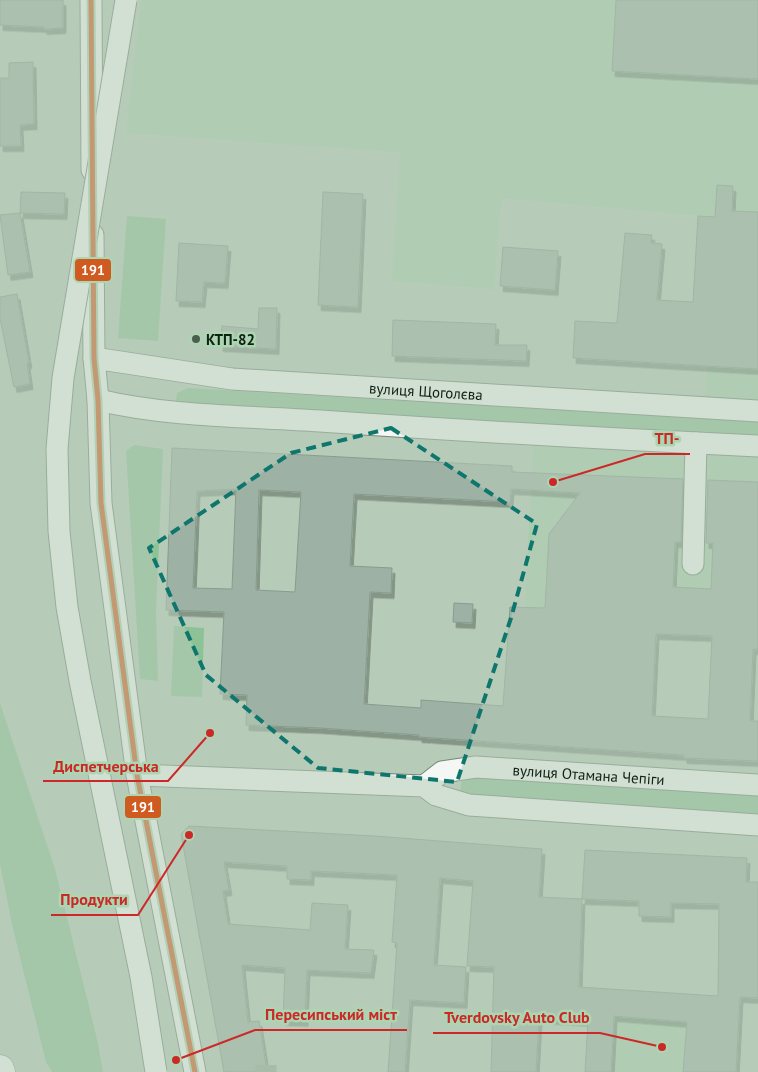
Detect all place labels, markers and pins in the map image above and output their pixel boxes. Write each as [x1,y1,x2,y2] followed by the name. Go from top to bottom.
[206,330,255,349] place label: КТП-82
[190,333,202,345] marker: КТП-82
[645,423,690,454] callout: ТП-
[43,750,168,781] callout: Диспетчерська
[51,884,138,915] callout: Продукти
[255,999,407,1030] callout: Пересипський міст
[433,1002,600,1033] callout: Tverdovsky Auto Club

